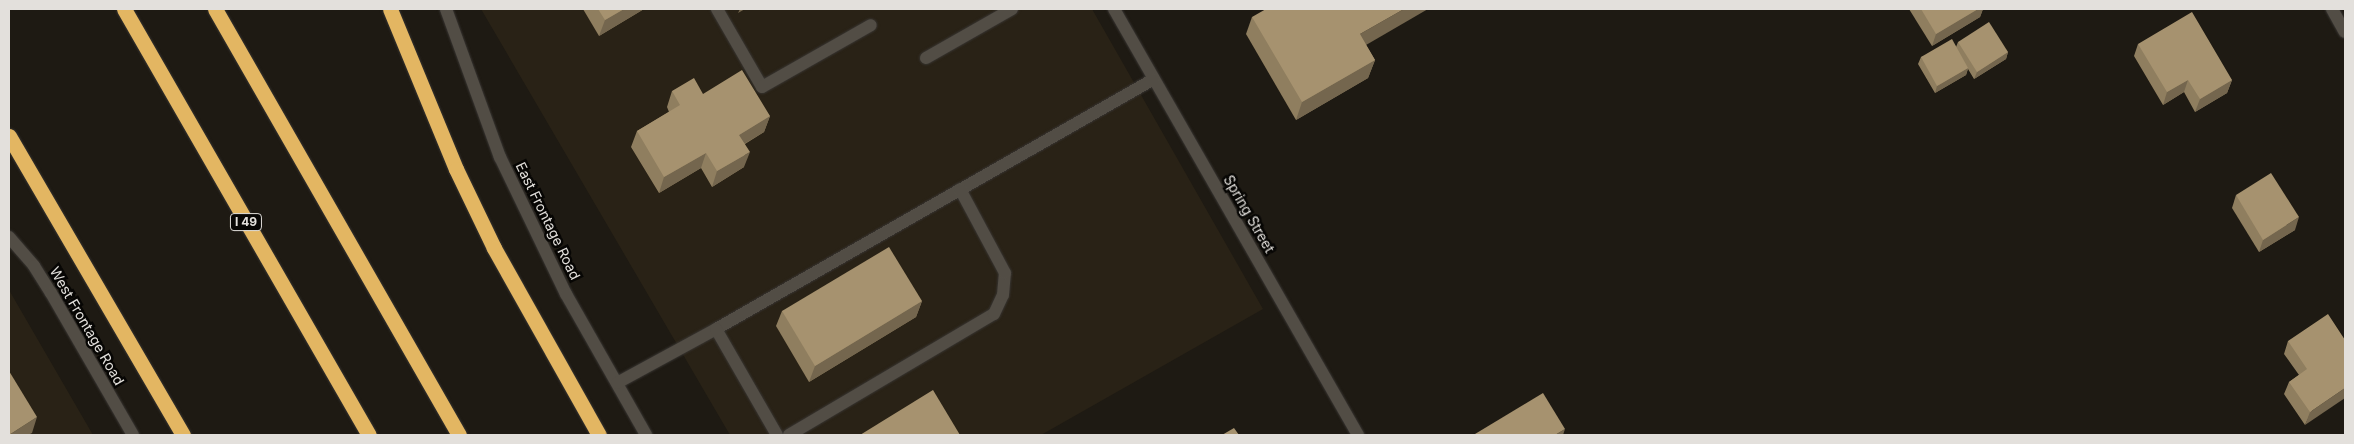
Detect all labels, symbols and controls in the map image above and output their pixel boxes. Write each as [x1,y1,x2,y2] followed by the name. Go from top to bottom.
[512,159,584,283] street label: East Frontage Road
[1220,172,1278,256] street label: Spring Street
[230,212,262,232] road number: I 49
[46,264,128,388] street label: West Frontage Road

